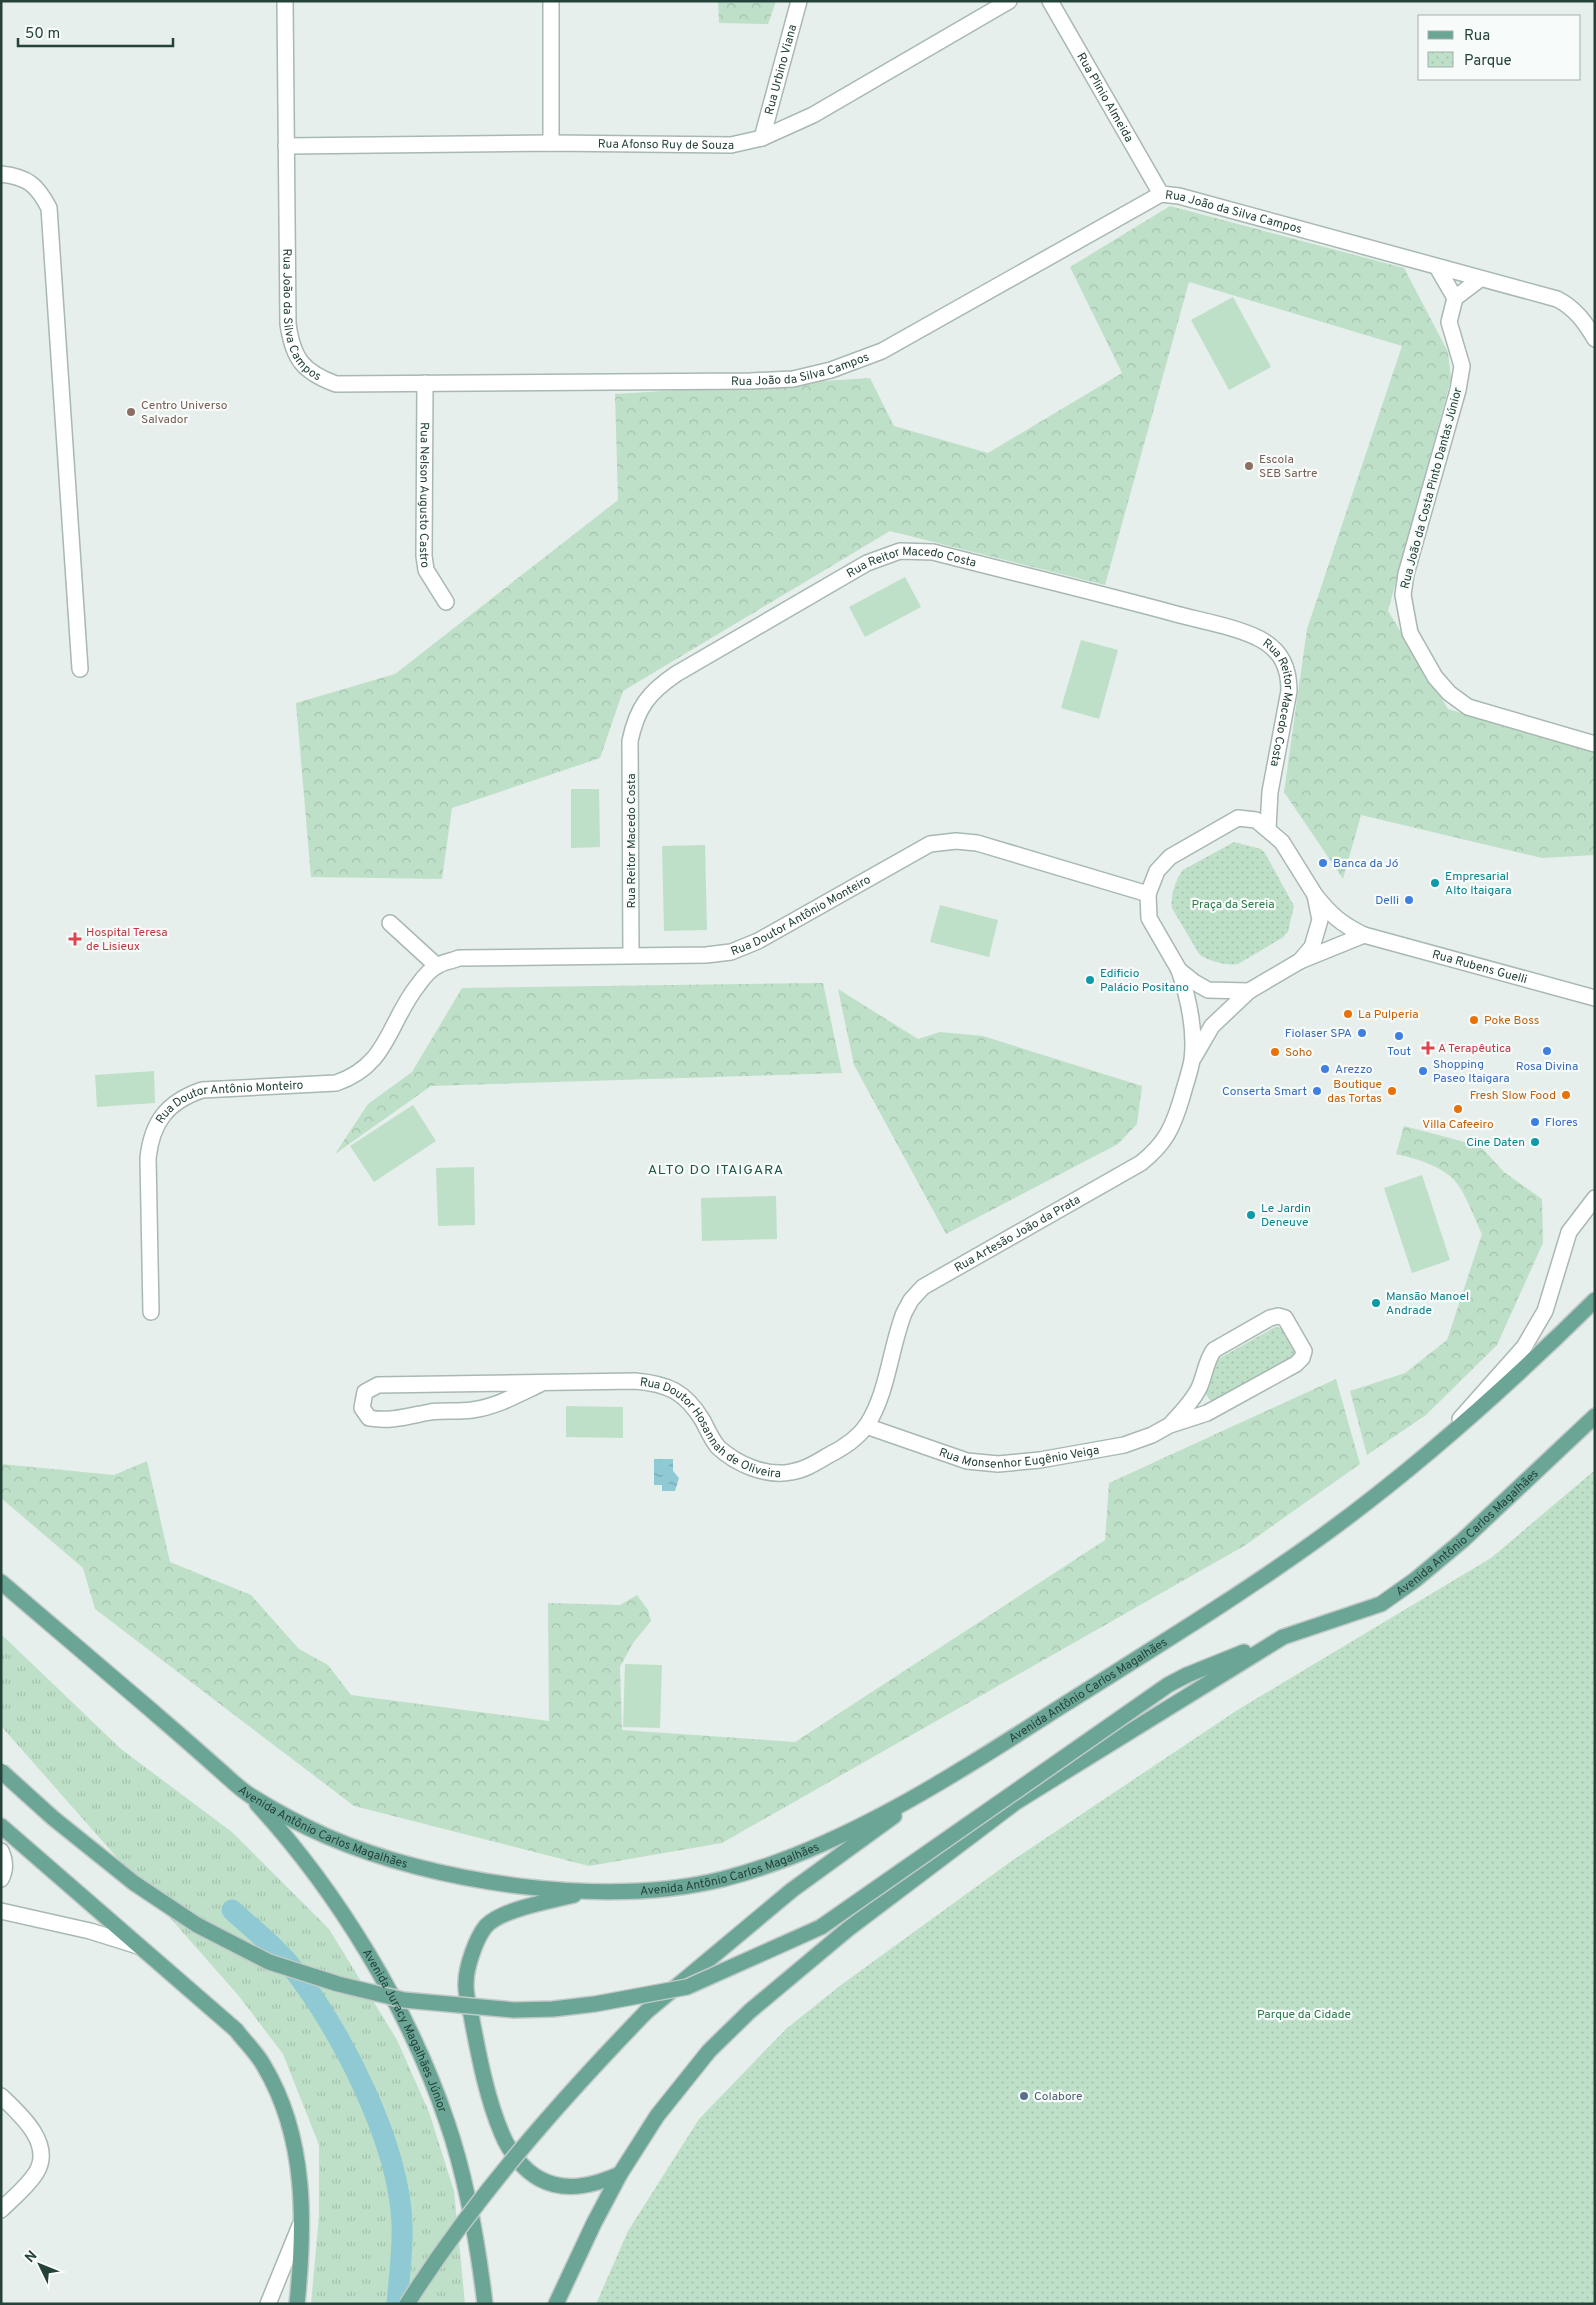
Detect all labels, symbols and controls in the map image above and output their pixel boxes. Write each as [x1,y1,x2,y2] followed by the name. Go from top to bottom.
[18,15,172,47] scale bar
[1418,15,1581,80] legend
[762,23,801,117] street label: Rua Urbino Viana
[25,25,60,44] text: 50 m
[1464,27,1490,46] text: Rua
[1072,50,1137,145] street label: Rua Plinio Almeida
[1464,52,1512,71] text: Parque
[598,137,734,154] street label: Rua Afonso Ruy de Souza
[1164,188,1304,238] street label: Rua João da Silva Campos
[278,248,324,385] street label: Rua João da Silva Campos
[731,349,872,390] street label: Rua João da Silva Campos
[1397,385,1467,591] street label: Rua João da Costa Pinto Dantas Júnior
[141,398,228,428] place label: Centro Universo Salvador
[125,406,137,418] marker: Centro Universo Salvador
[415,422,433,569] street label: Rua Nelson Augusto Castro
[1259,452,1317,482] place label: Escola SEB Sartre
[1243,460,1255,472] marker: Escola SEB Sartre
[844,544,978,582] street label: Rua Reitor Macedo Costa
[1259,636,1296,768] street label: Rua Reitor Macedo Costa
[624,774,640,908] street label: Rua Reitor Macedo Costa
[1333,856,1399,872] place label: Banca da Jó
[1317,857,1329,869] marker: Banca da Jó
[1445,869,1511,899] place label: Empresarial Alto Itaigara
[729,872,874,960] street label: Rua Doutor Antônio Monteiro
[1429,877,1441,889] marker: Empresarial Alto Itaigara
[1375,893,1399,909] place label: Delli
[1403,894,1415,906] marker: Delli
[1191,897,1275,913] park label: Praça da Sereia
[86,925,168,955] place label: Hospital Teresa de Lisieux
[68,932,82,946] marker: Hospital Teresa de Lisieux
[1430,947,1529,988] street label: Rua Rubens Guelli
[1100,966,1189,996] place label: Edificio Palácio Positano
[1084,974,1096,986] marker: Edificio Palácio Positano
[1358,1007,1419,1023] place label: La Pulperia
[1342,1008,1354,1020] marker: La Pulperia
[1484,1013,1539,1029] place label: Poke Boss
[1468,1014,1480,1026] marker: Poke Boss
[1285,1026,1352,1042] place label: Fiolaser SPA
[1356,1027,1368,1039] marker: Fiolaser SPA
[1393,1030,1405,1042] marker: Tout
[1438,1041,1511,1057] place label: A Terapêutica
[1422,1042,1434,1054] marker: A Terapêutica
[1387,1044,1411,1060] place label: Tout
[1285,1045,1313,1061] place label: Soho
[1541,1045,1553,1057] marker: Rosa Divina
[1269,1046,1281,1058] marker: Soho
[1433,1057,1510,1087] place label: Shopping Paseo Itaigara
[1516,1059,1578,1075] place label: Rosa Divina
[1335,1062,1373,1078] place label: Arezzo
[1319,1063,1331,1075] marker: Arezzo
[1417,1065,1429,1077] marker: Shopping Paseo Itaigara
[1327,1077,1382,1107] place label: Boutique das Tortas
[153,1078,304,1127] street label: Rua Doutor Antônio Monteiro
[1222,1084,1307,1100] place label: Conserta Smart
[1311,1085,1323,1097] marker: Conserta Smart
[1386,1085,1398,1097] marker: Boutique das Tortas
[1470,1088,1556,1104] place label: Fresh Slow Food
[1560,1089,1572,1101] marker: Fresh Slow Food
[1452,1103,1464,1115] marker: Villa Cafeeiro
[1545,1115,1578,1131] place label: Flores
[1529,1116,1541,1128] marker: Flores
[1422,1117,1494,1133] place label: Villa Cafeeiro
[1466,1135,1525,1151] place label: Cine Daten
[1529,1136,1541,1148] marker: Cine Daten
[648,1162,784,1179] district label: ALTO DO ITAIGARA
[952,1192,1084,1276] street label: Rua Artesão João da Prata
[1261,1201,1311,1231] place label: Le Jardin Deneuve
[1245,1209,1257,1221] marker: Le Jardin Deneuve
[1386,1289,1469,1319] place label: Mansão Manoel Andrade
[1370,1297,1382,1309] marker: Mansão Manoel Andrade
[639,1375,781,1482] street label: Rua Doutor Hosannah de Oliveira
[938,1442,1100,1456] street label: Rua Monsenhor Eugênio Veiga
[937,1443,1101,1473] text: Rua Monsenhor Eugênio Veiga
[1393,1466,1542,1600] street label: Avenida Antônio Carlos Magalhães
[1006,1635,1171,1747] street label: Avenida Antônio Carlos Magalhães
[234,1783,409,1873] street label: Avenida Antônio Carlos Magalhães
[640,1839,822,1900] street label: Avenida Antônio Carlos Magalhães
[358,1946,450,2115] street label: Avenida Juracy Magalhães Júnior
[1257,2007,1351,2023] park label: Parque da Cidade
[1034,2089,1082,2105] place label: Colabore
[1018,2090,1030,2102] marker: Colabore
[15,2240,65,2290] north arrow
[22,2248,41,2267] text: N

